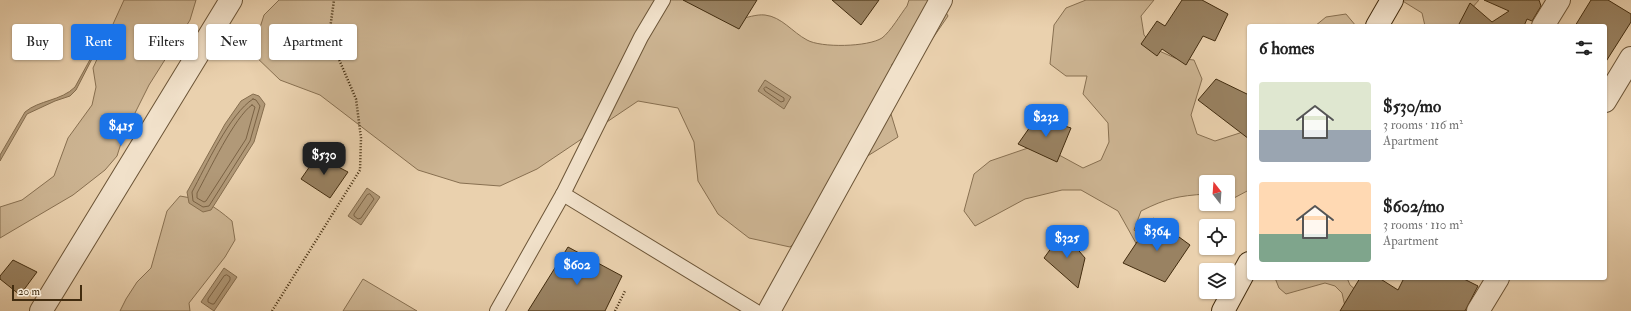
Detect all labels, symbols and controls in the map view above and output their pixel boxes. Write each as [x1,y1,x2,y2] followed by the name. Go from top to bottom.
[12,24,63,60] chip: Buy
[71,24,126,60] chip: Rent
[134,24,198,60] chip: Filters
[206,24,261,60] chip: New
[269,24,357,60] chip: Apartment
[1573,37,1595,59] icon: filters
[1259,38,1314,59] text: 6 homes
[1383,96,1441,117] text: $530/mo
[1291,98,1339,146] icon: home
[1022,104,1070,138] pin: $232
[1033,109,1059,125] text: $232
[97,113,145,147] pin: $415
[1383,117,1463,133] text: 3 rooms · 116 m²
[109,118,133,134] text: $415
[1383,133,1439,149] text: Apartment
[300,142,348,176] pin: $530
[312,147,336,163] text: $530
[1199,175,1235,211] north arrow
[1199,175,1235,299] map controls
[1383,196,1444,217] text: $602/mo
[1291,198,1339,246] icon: home
[1383,217,1463,233] text: 3 rooms · 110 m²
[1133,218,1181,252] pin: $364
[1199,219,1235,255] button: locate
[1144,223,1170,239] text: $364
[1043,225,1091,259] pin: $325
[1055,230,1079,246] text: $325
[1383,233,1439,249] text: Apartment
[553,252,601,286] pin: $602
[563,257,591,273] text: $602
[1199,263,1235,299] button: layers
[12,283,82,302] scale bar
[18,285,40,298] text: 20 m

